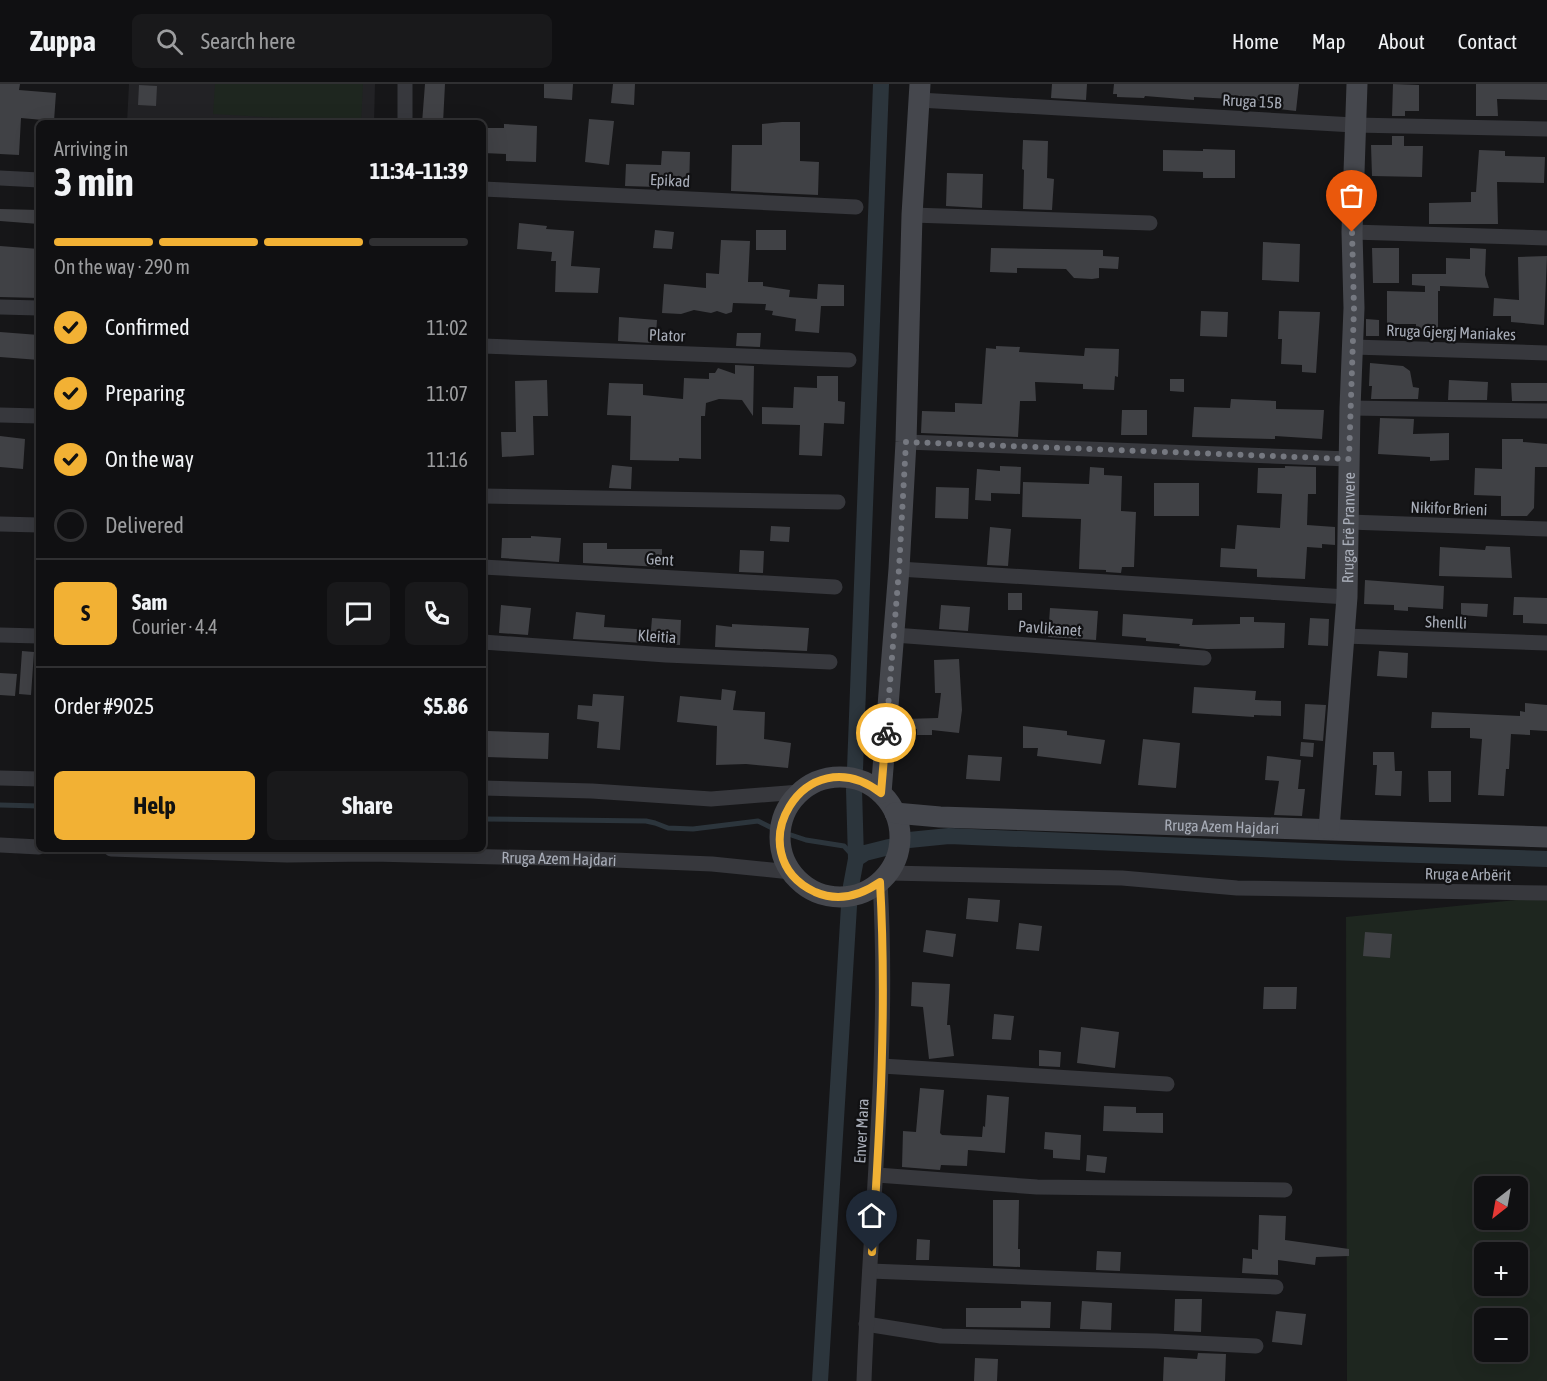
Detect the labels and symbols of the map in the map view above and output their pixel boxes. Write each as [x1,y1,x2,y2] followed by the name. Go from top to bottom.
[1222,90,1282,113] street label: Rruga 15B
[649,170,691,191] street label: Epikad
[1326,170,1377,232] pin
[1386,321,1516,344] street label: Rruga Gjergj Maniakes
[649,325,686,345] street label: Plator
[1338,472,1358,583] street label: Rruga Erë Pranvere
[1410,498,1488,518] street label: Nikifor Brieni
[645,549,675,569] street label: Gent
[1425,612,1467,632] street label: Shenlli
[1018,617,1083,639] street label: Pavlikanet
[637,626,677,646] street label: Kleitia
[856,703,916,763] courier
[1164,815,1279,837] street label: Rruga Azem Hajdari
[501,848,617,869] street label: Rruga Azem Hajdari
[1425,864,1512,885] street label: Rruga e Arbërit
[850,1098,872,1164] street label: Enver Mara
[1474,1176,1528,1230] north arrow
[846,1190,897,1252] pin

